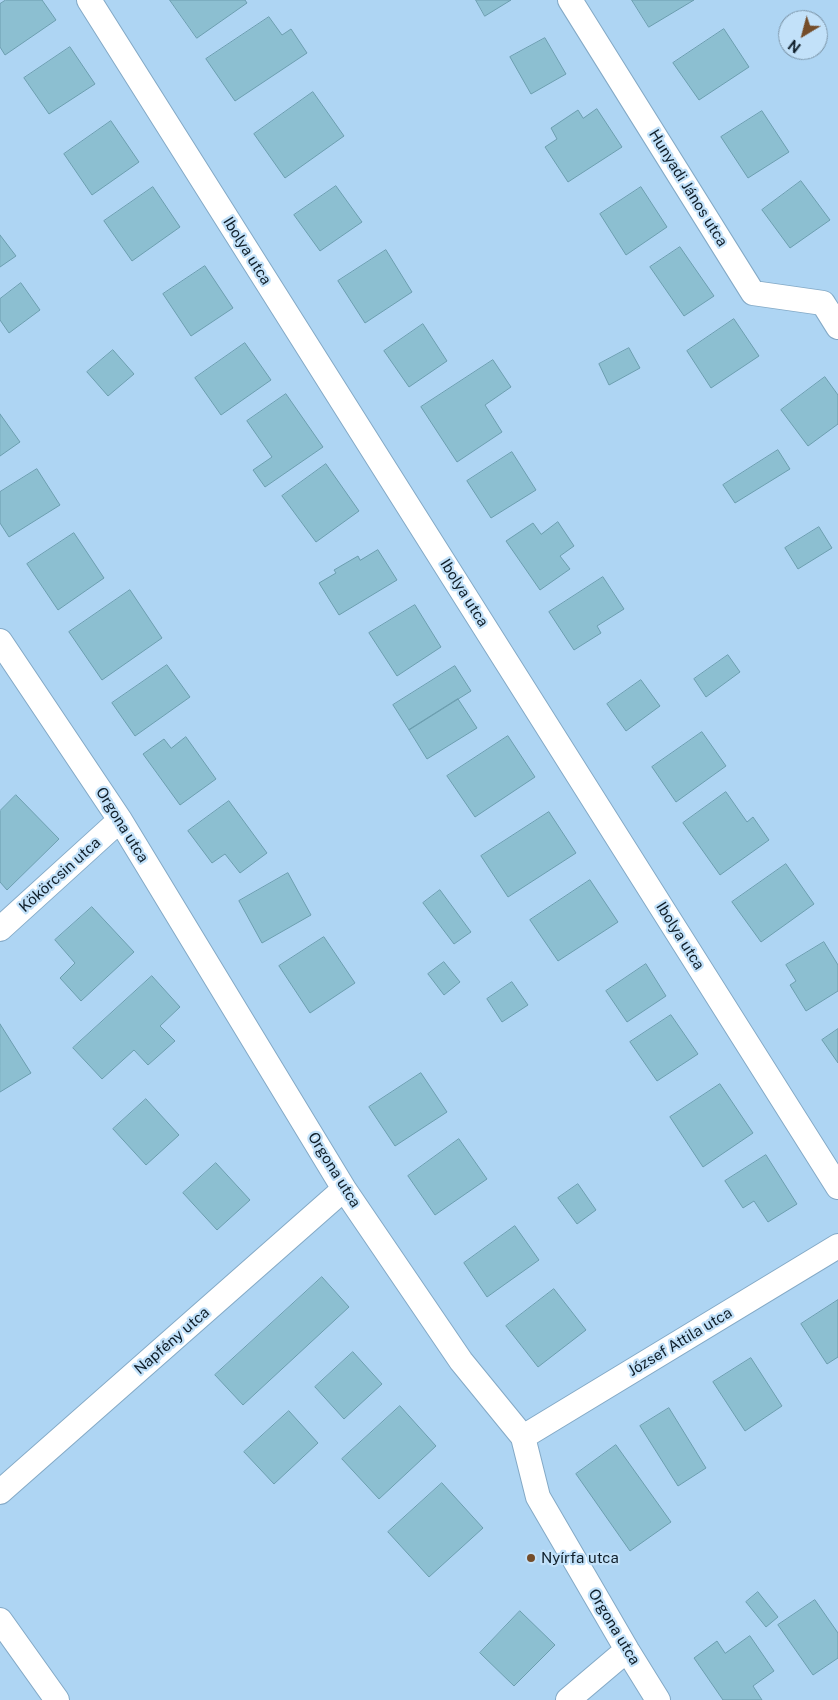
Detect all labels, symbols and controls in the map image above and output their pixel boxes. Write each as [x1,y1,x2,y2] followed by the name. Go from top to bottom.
[778,10,828,60] north arrow
[785,37,804,56] text: N
[645,126,731,250] street label: Hunyadi János utca
[219,214,275,288] street label: Ibolya utca
[436,556,492,630] street label: Ibolya utca
[92,784,152,866] street label: Orgona utca
[16,834,104,916] street label: Kökörcsin utca
[652,899,708,973] street label: Ibolya utca
[304,1129,364,1211] street label: Orgona utca
[131,1304,213,1378] street label: Napfény utca
[625,1304,735,1380] street label: József Attila utca
[541,1549,619,1567] place label: Nyírfa utca
[525,1552,537,1564] marker: Nyírfa utca
[584,1586,644,1668] street label: Orgona utca

